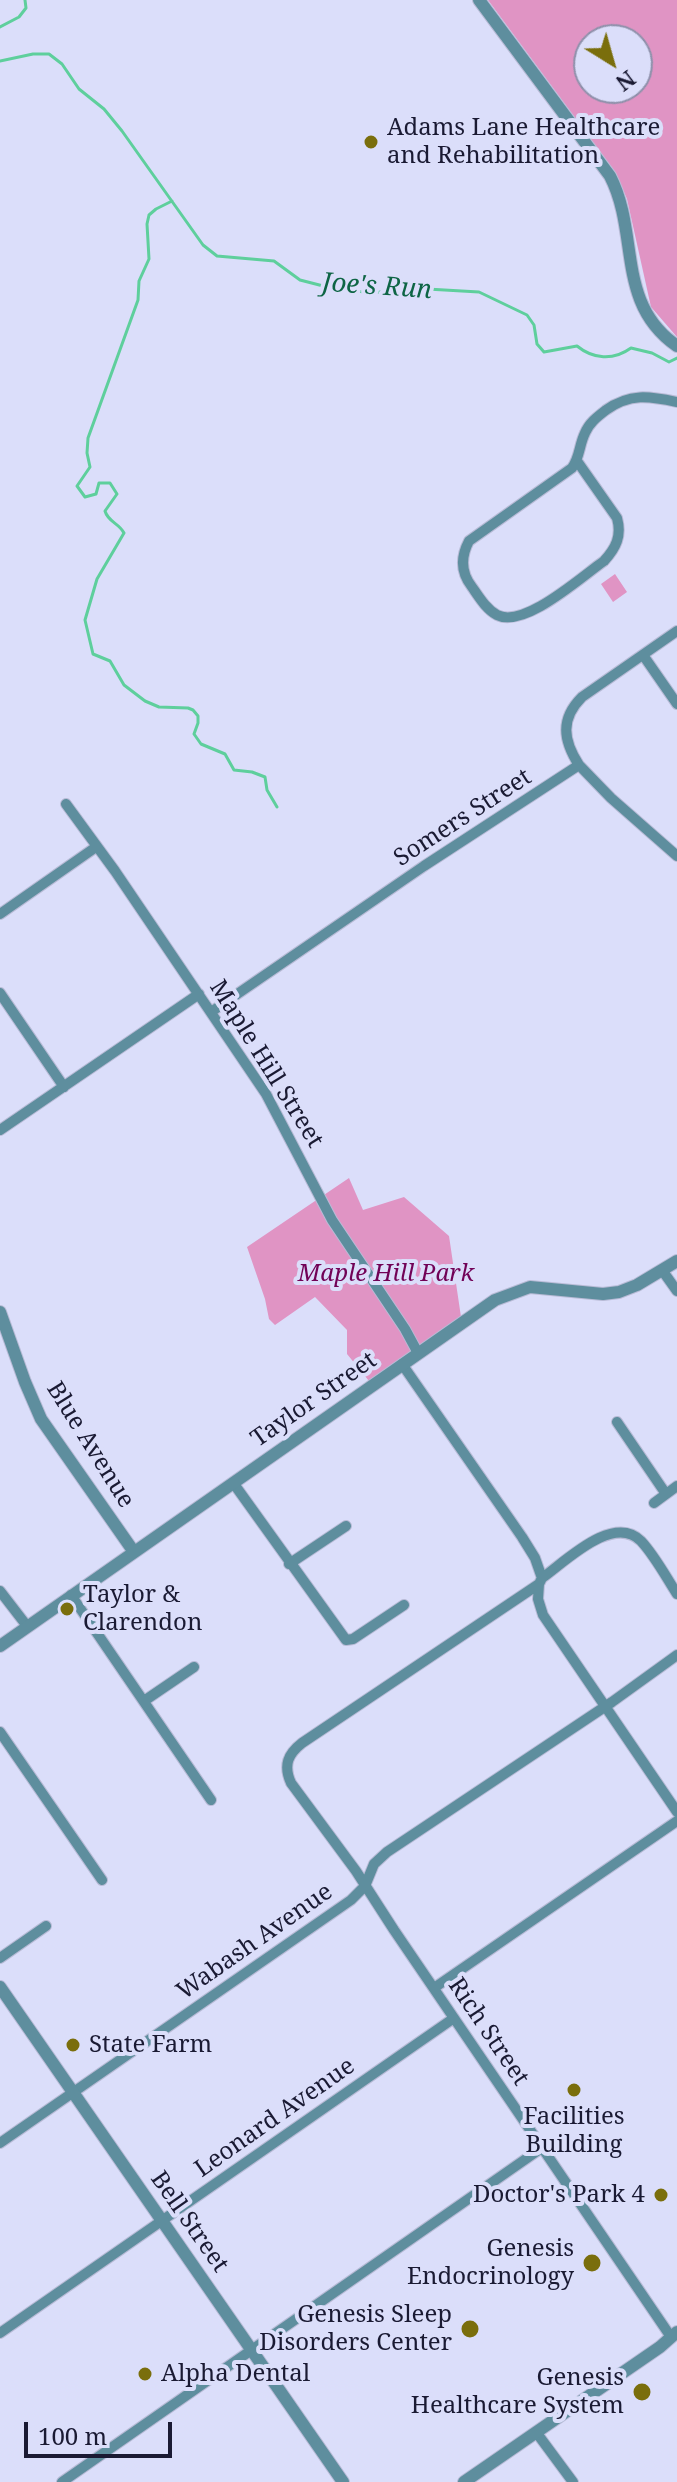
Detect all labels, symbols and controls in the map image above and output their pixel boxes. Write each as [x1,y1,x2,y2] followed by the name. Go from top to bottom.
[573,24,653,104] north arrow
[610,64,642,99] text: N
[387,114,660,170] place label: Adams Lane Healthcare and Rehabilitation
[362,133,380,151] marker: Adams Lane Healthcare and Rehabilitation
[321,268,433,306] water label: Joe's Run
[389,763,537,873] street label: Somers Street
[203,975,329,1153] street label: Maple Hill Street
[298,1260,474,1288] park label: Maple Hill Park
[246,1346,382,1454] street label: Taylor Street
[40,1377,140,1513] street label: Blue Avenue
[83,1581,202,1637] place label: Taylor & Clarendon
[58,1600,76,1618] marker: Taylor & Clarendon
[172,1878,338,2006] street label: Wabash Avenue
[441,1973,535,2091] street label: Rich Street
[89,2031,212,2059] place label: State Farm
[64,2036,82,2054] marker: State Farm
[189,2052,361,2184] street label: Leonard Avenue
[565,2081,583,2099] marker: Facilities Building
[523,2103,625,2159] place label: Facilities Building
[144,2166,234,2278] street label: Bell Street
[473,2181,645,2209] place label: Doctor's Park 4
[652,2186,670,2204] marker: Doctor's Park 4
[407,2235,574,2291] place label: Genesis Endocrinology
[581,2252,603,2274] marker: Genesis Endocrinology
[259,2301,452,2357] place label: Genesis Sleep Disorders Center
[459,2318,481,2340] marker: Genesis Sleep Disorders Center
[161,2360,310,2388] place label: Alpha Dental
[411,2364,624,2420] place label: Genesis Healthcare System
[136,2365,154,2383] marker: Alpha Dental
[631,2381,653,2403] marker: Genesis Healthcare System
[28,2406,176,2456] scale bar
[38,2419,107,2452] text: 100 m

